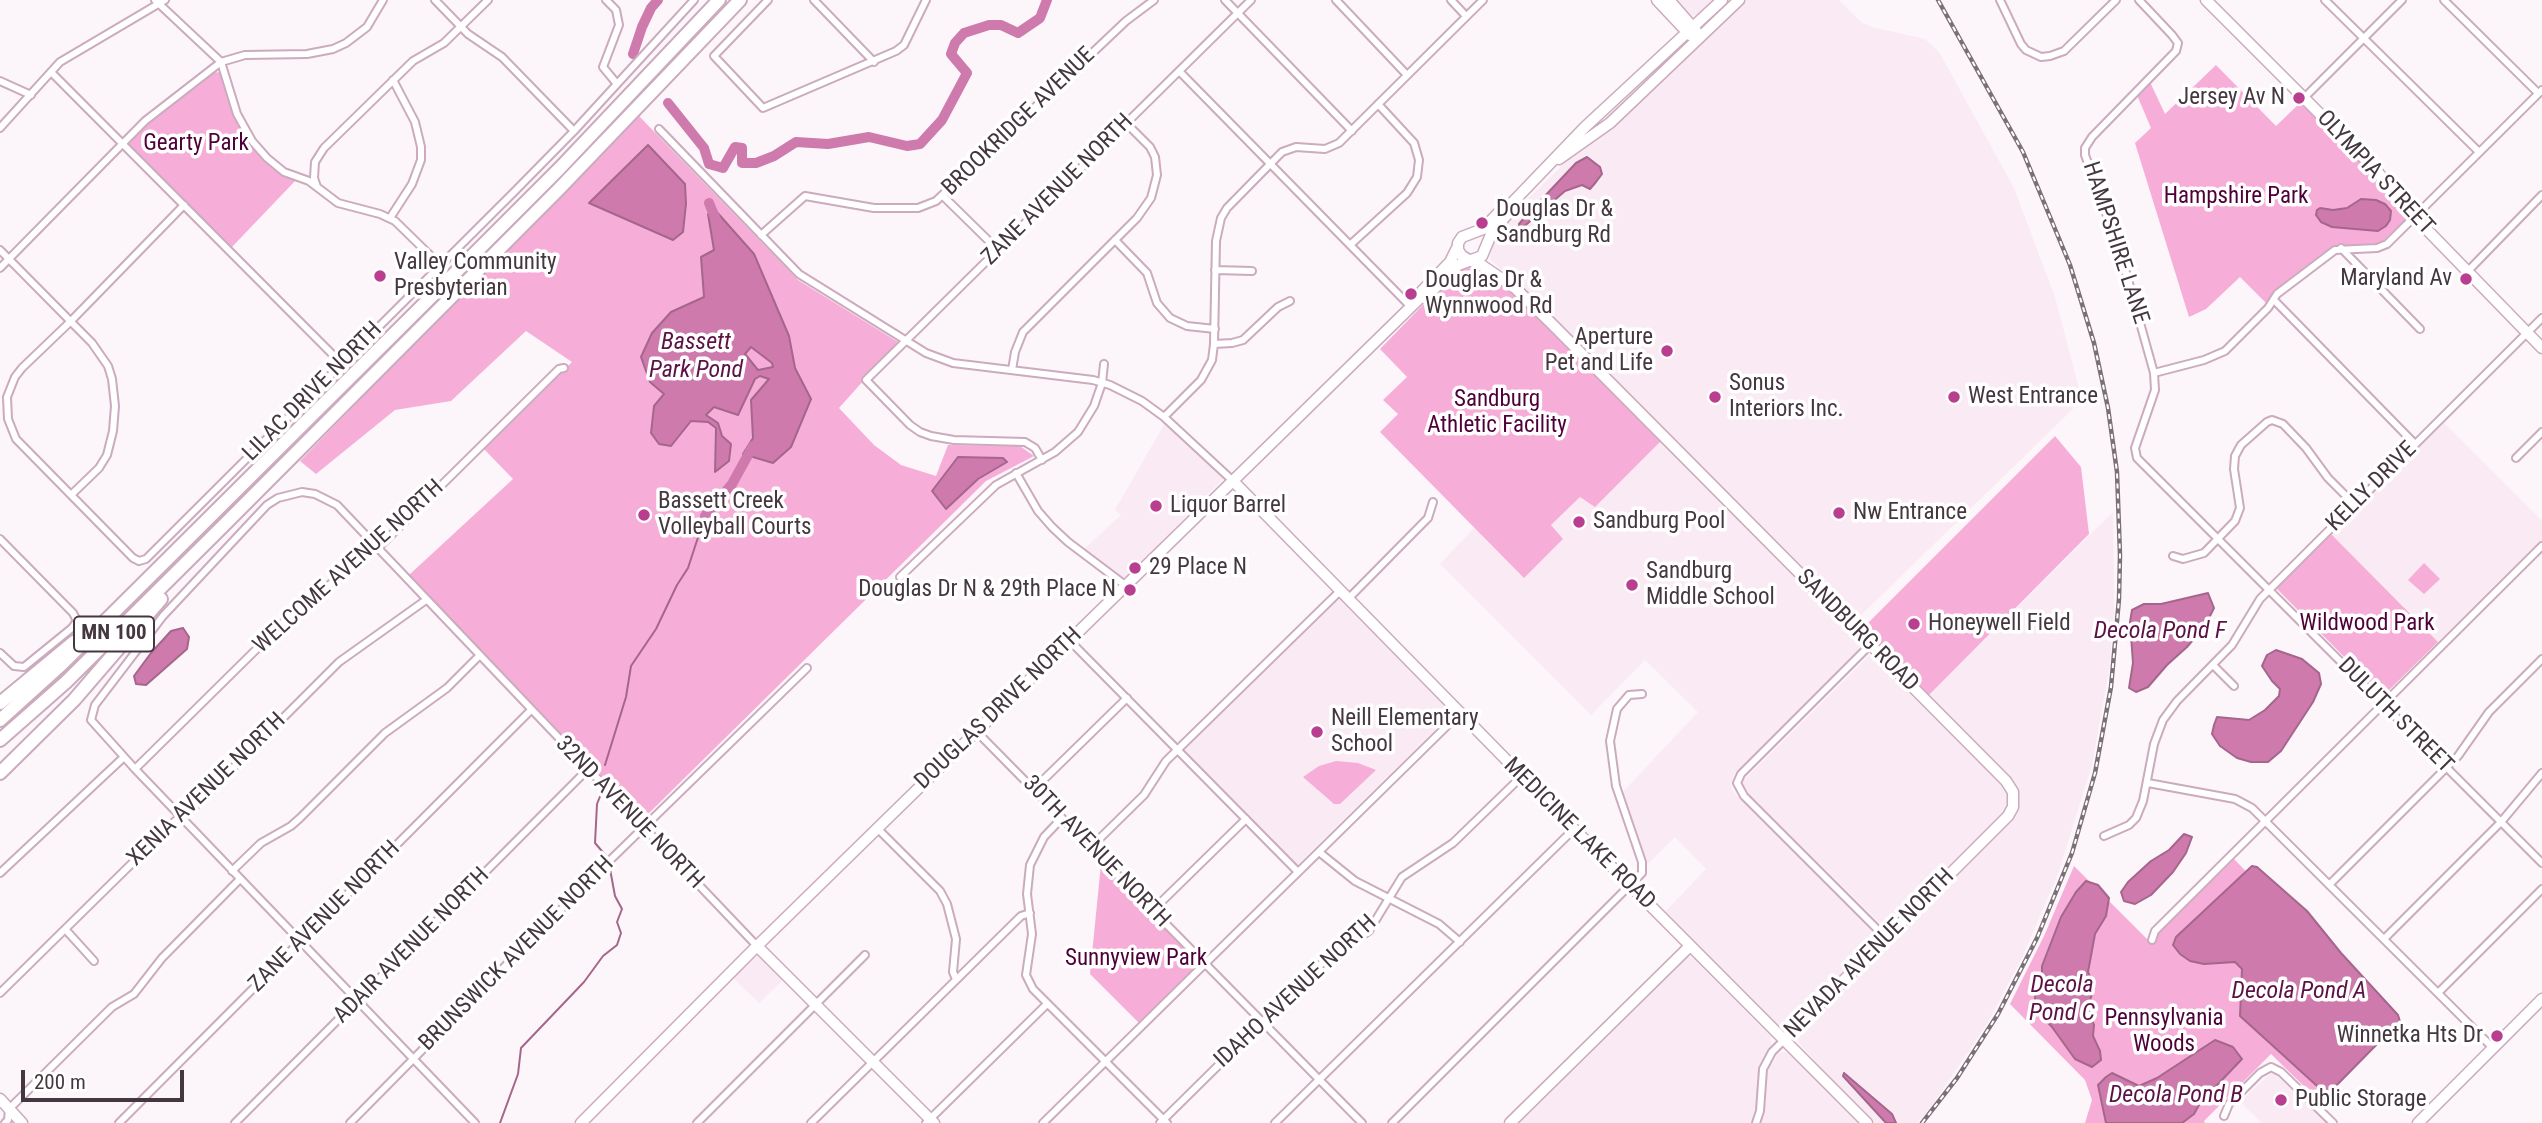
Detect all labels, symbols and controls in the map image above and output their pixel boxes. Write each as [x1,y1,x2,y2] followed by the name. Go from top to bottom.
[937,42,1101,202] street label: BROOKRIDGE AVENUE
[2178,84,2285,112] place label: Jersey Av N
[2291,90,2307,106] marker: Jersey Av N
[2310,105,2440,241] street label: OLYMPIA STREET
[977,109,1139,271] street label: ZANE AVENUE NORTH
[143,130,249,158] park label: Gearty Park
[2076,158,2154,328] street label: HAMPSHIRE LANE
[2164,183,2308,211] park label: Hampshire Park
[1496,196,1613,250] place label: Douglas Dr & Sandburg Rd
[1474,215,1490,231] marker: Douglas Dr & Sandburg Rd
[394,249,557,303] place label: Valley Community Presbyterian
[2340,265,2452,293] place label: Maryland Av
[1425,267,1553,321] place label: Douglas Dr & Wynnwood Rd
[372,268,388,284] marker: Valley Community Presbyterian
[2458,271,2474,287] marker: Maryland Av
[1403,286,1419,302] marker: Douglas Dr & Wynnwood Rd
[238,317,388,467] street label: LILAC DRIVE NORTH
[1545,324,1653,378] place label: Aperture Pet and Life
[649,329,743,385] water label: Bassett Park Pond
[1659,343,1675,359] marker: Aperture Pet and Life
[1729,370,1844,424] place label: Sonus Interiors Inc.
[1968,383,2098,411] place label: West Entrance
[1427,386,1567,440] park label: Sandburg Athletic Facility
[1707,389,1723,405] marker: Sonus Interiors Inc.
[1946,389,1962,405] marker: West Entrance
[2321,436,2423,538] street label: KELLY DRIVE
[248,474,450,660] street label: WELCOME AVENUE NORTH
[658,488,811,542] place label: Bassett Creek Volleyball Courts
[1170,492,1286,520] place label: Liquor Barrel
[1148,498,1164,514] marker: Liquor Barrel
[1853,499,1967,527] place label: Nw Entrance
[1831,505,1847,521] marker: Nw Entrance
[636,507,652,523] marker: Bassett Creek Volleyball Courts
[1593,508,1725,536] place label: Sandburg Pool
[1571,514,1587,530] marker: Sandburg Pool
[1149,554,1247,582] place label: 29 Place N
[1646,558,1775,612] place label: Sandburg Middle School
[1127,560,1143,576] marker: 29 Place N
[1790,564,1924,698] street label: SANDBURG ROAD
[858,576,1116,604] place label: Douglas Dr N & 29th Place N
[1624,577,1640,593] marker: Sandburg Middle School
[1122,582,1138,598] marker: Douglas Dr N & 29th Place N
[1928,610,2071,638] place label: Honeywell Field
[2299,610,2435,638] park label: Wildwood Park
[74,616,154,652] road number: MN 100
[1906,616,1922,632] marker: Honeywell Field
[2094,618,2226,646] water label: Decola Pond F
[910,622,1088,796] street label: DOUGLAS DRIVE NORTH
[2332,653,2458,779] street label: DULUTH STREET
[1331,705,1478,759] place label: Neill Elementary School
[122,707,292,873] street label: XENIA AVENUE NORTH
[1309,724,1325,740] marker: Neill Elementary School
[549,731,709,895] street label: 32ND AVENUE NORTH
[1497,752,1661,916] street label: MEDICINE LAKE ROAD
[1016,770,1176,934] street label: 30TH AVENUE NORTH
[244,836,406,998] street label: ZANE AVENUE NORTH
[414,851,620,1057] street label: BRUNSWICK AVENUE NORTH
[328,862,496,1030] street label: ADAIR AVENUE NORTH
[1779,863,1961,1045] street label: NEVADA AVENUE NORTH
[1209,910,1383,1074] street label: IDAHO AVENUE NORTH
[1065,945,1207,973] park label: Sunnyview Park
[2029,972,2095,1028] water label: Decola Pond C
[2232,978,2366,1006] water label: Decola Pond A
[2104,1005,2224,1059] park label: Pennsylvania Woods
[2337,1022,2483,1050] place label: Winnetka Hts Dr
[2489,1028,2505,1044] marker: Winnetka Hts Dr
[24,1056,187,1100] scale bar
[34,1070,86,1094] text: 200 m
[2109,1082,2243,1110] water label: Decola Pond B
[2295,1086,2426,1114] place label: Public Storage
[2273,1092,2289,1108] marker: Public Storage

